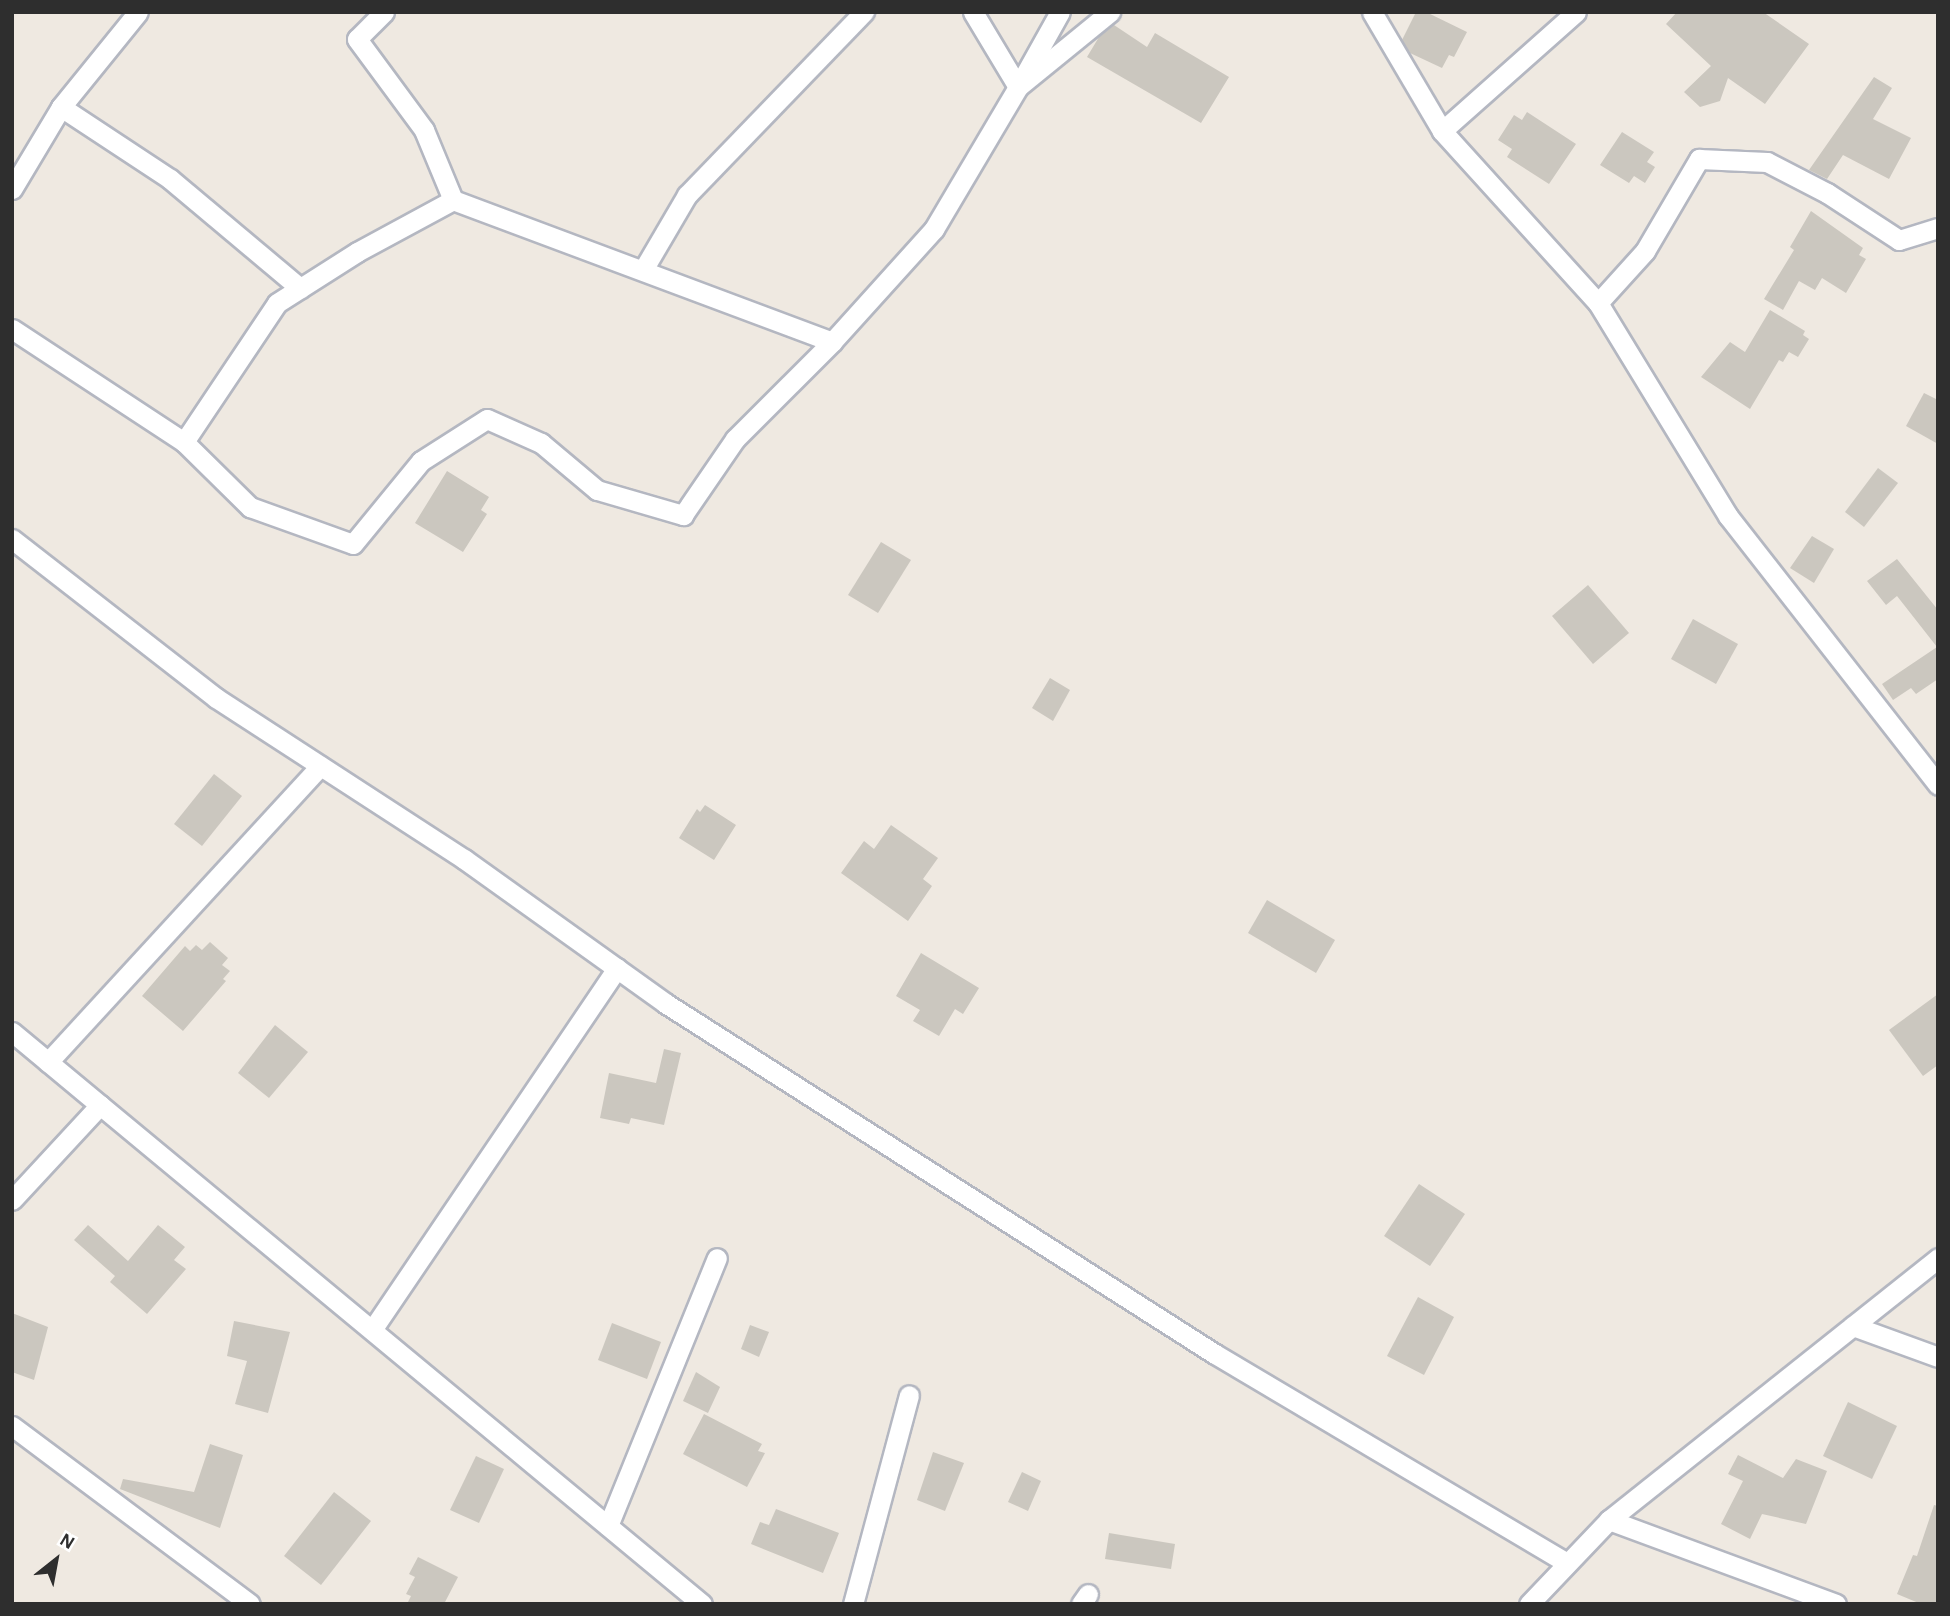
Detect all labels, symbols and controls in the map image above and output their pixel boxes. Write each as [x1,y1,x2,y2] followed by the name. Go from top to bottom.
[21,1525,91,1595] north arrow
[57,1530,78,1553] text: N

